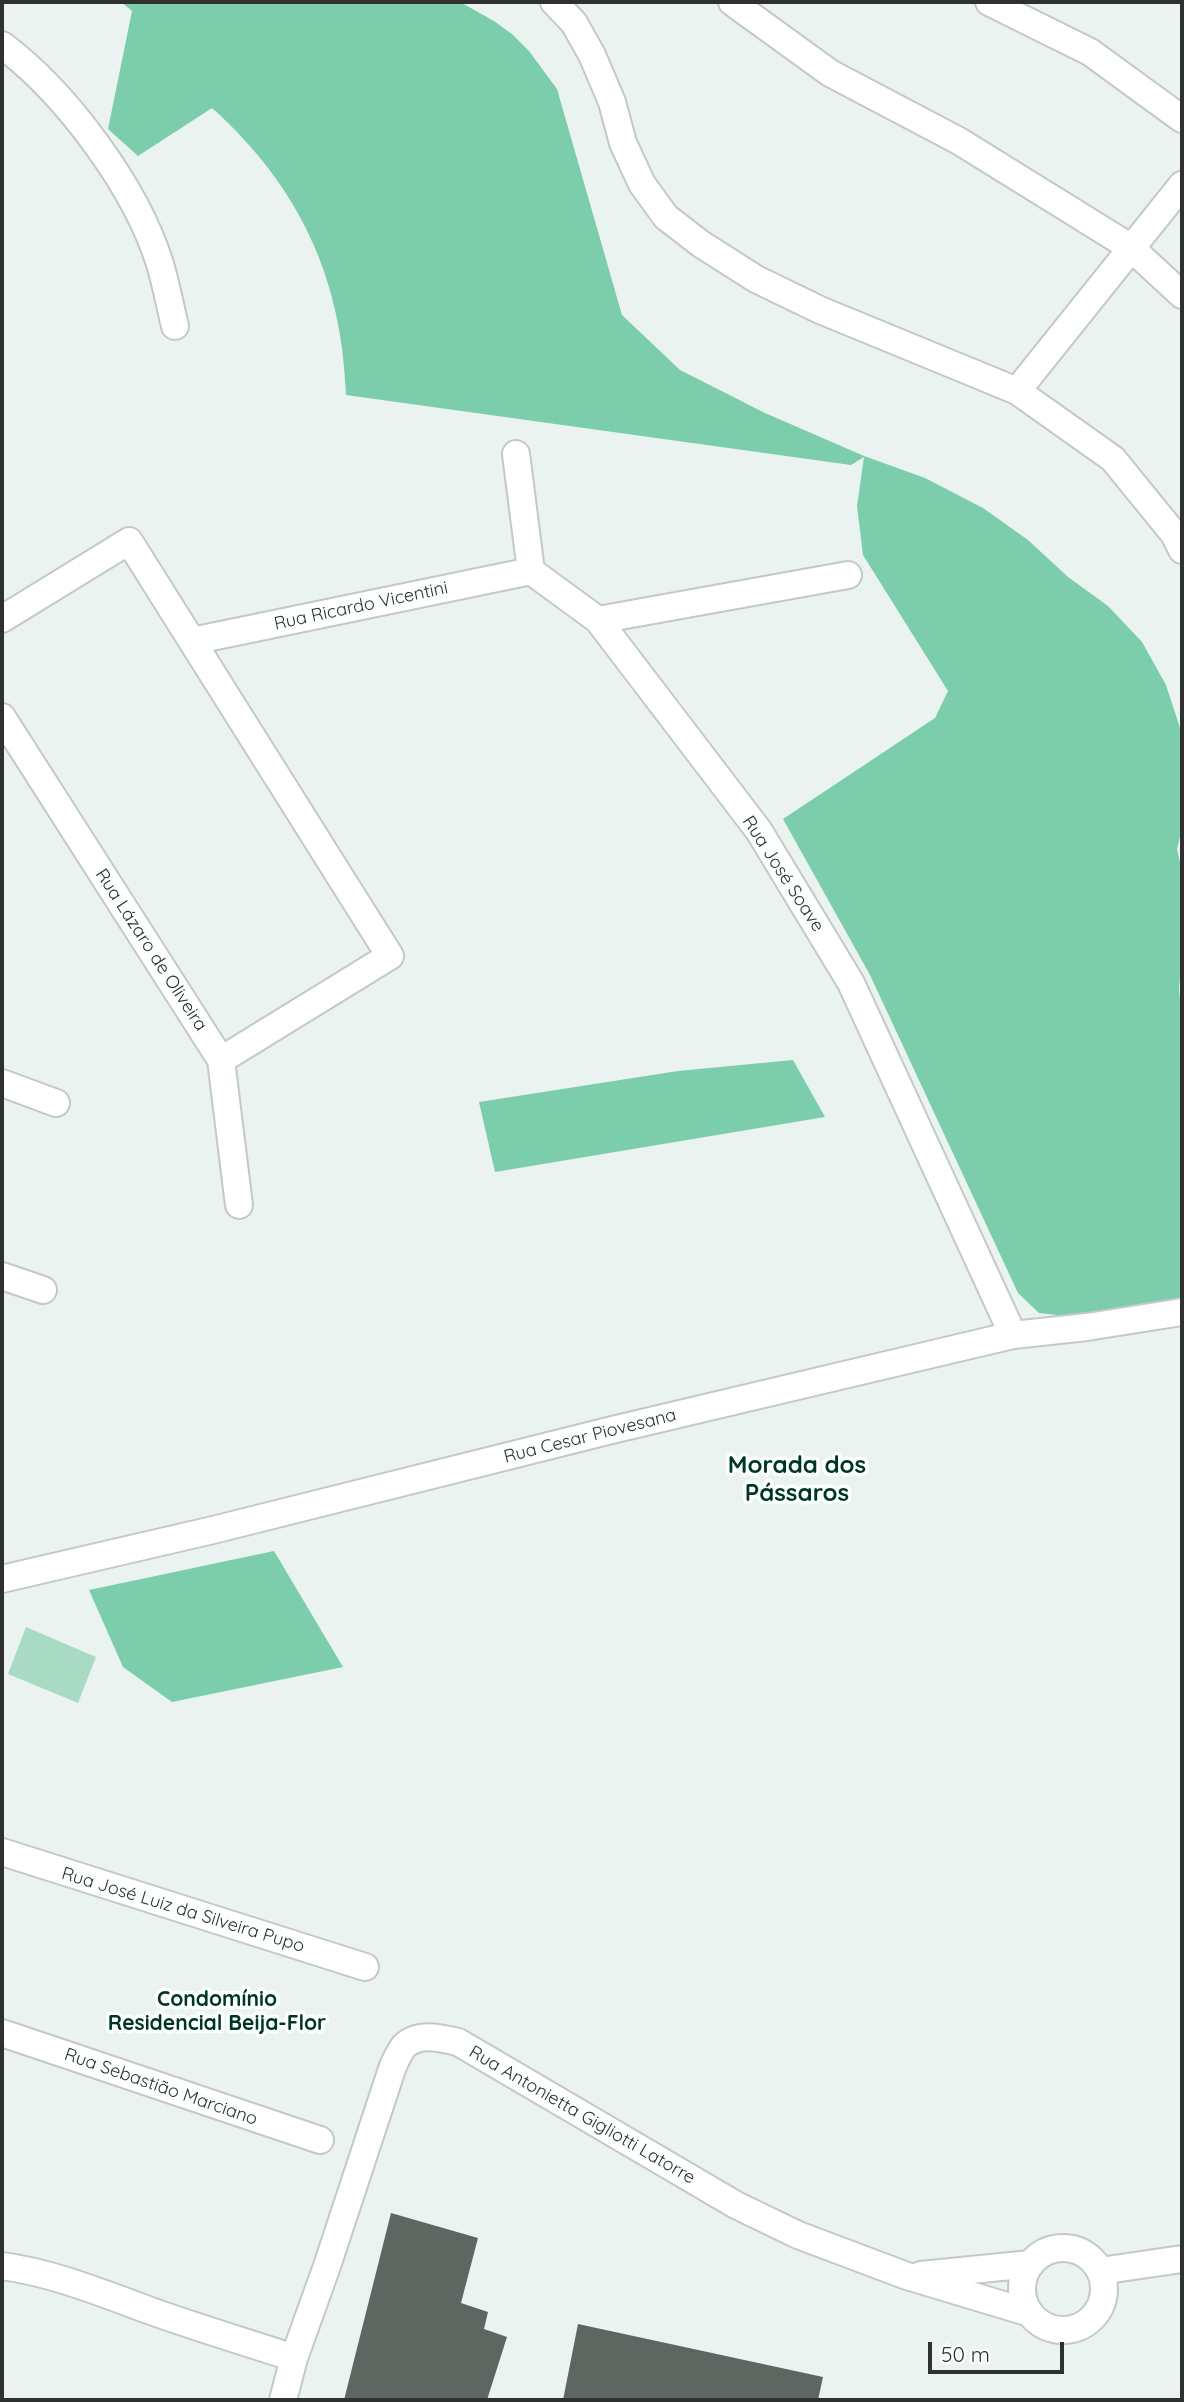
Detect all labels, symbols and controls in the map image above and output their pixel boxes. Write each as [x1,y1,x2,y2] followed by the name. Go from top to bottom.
[272,577,450,635] street label: Rua Ricardo Vicentini
[737,812,829,936] street label: Rua José Soave
[90,865,212,1035] street label: Rua Lázaro de Oliveira
[502,1404,678,1468] street label: Rua Cesar Piovesana
[728,1452,866,1508] district label: Morada dos Pássaros
[59,1863,307,1957] street label: Rua José Luiz da Silveira Pupo
[108,1987,326,2037] district label: Condomínio Residencial Beija-Flor
[465,2041,699,2189] street label: Rua Antonietta Gigliotti Latorre
[62,2044,260,2130] street label: Rua Sebastião Marciano
[932,2328,1068,2372] scale bar
[941,2341,990,2367] text: 50 m

